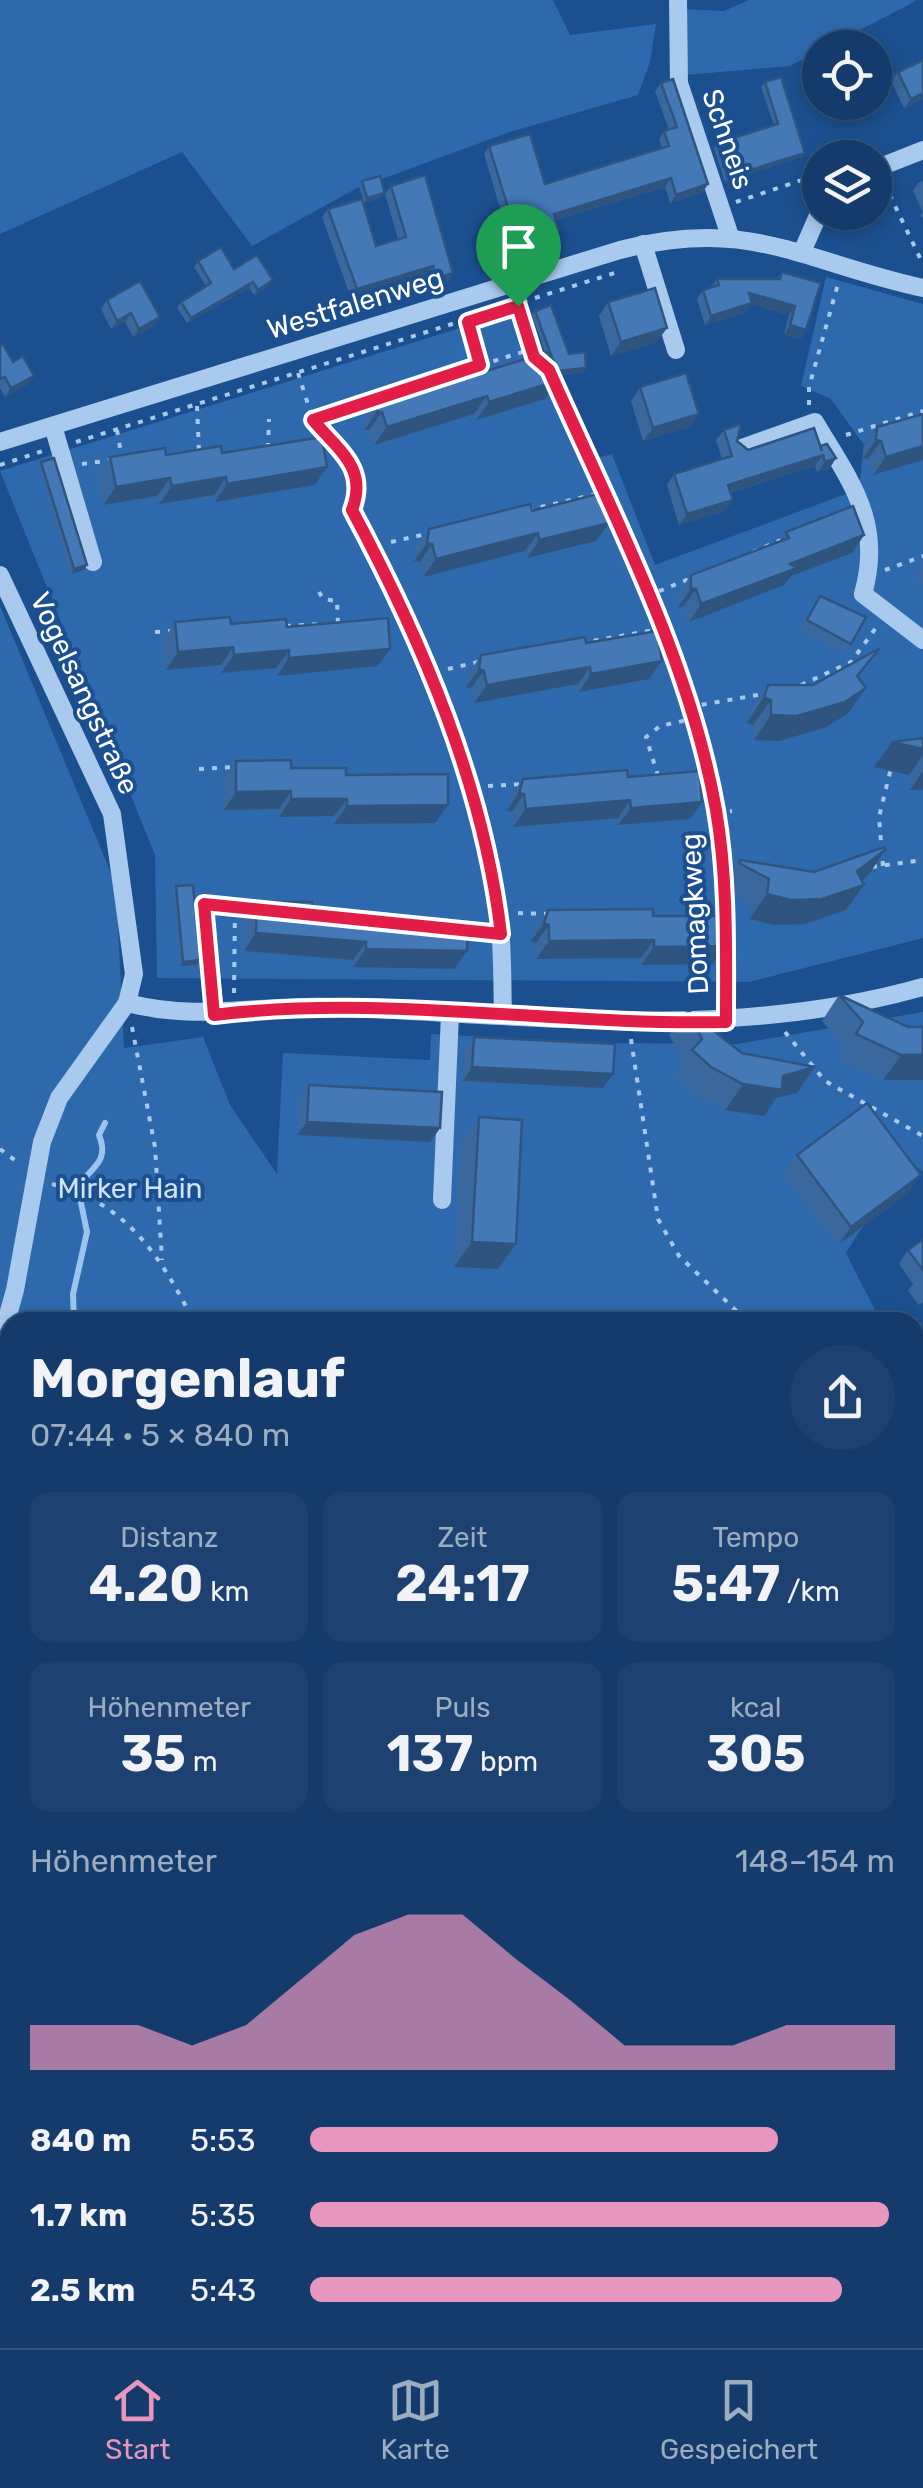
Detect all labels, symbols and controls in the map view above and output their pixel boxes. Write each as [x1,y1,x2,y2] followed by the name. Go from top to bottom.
[802,30,892,230] map controls
[802,30,892,120] button: locate
[695,85,760,194] street label: Schneis
[802,140,892,230] button: layers
[476,204,561,307] pin
[491,219,546,274] icon: arrive
[263,261,447,346] street label: Westfalenweg
[23,587,146,799] street label: Vogelsangstraße
[674,833,715,995] street label: Domagkweg
[57,1172,203,1205] park label: Mirker Hain
[790,1345,895,1450] button: share
[30,1346,345,1411] text: Morgenlauf
[30,1416,290,1454] text: 07:44 · 5 × 840 m
[120,1521,218,1554] text: Distanz
[438,1521,487,1554] text: Zeit
[712,1521,799,1554] text: Tempo
[89,1554,203,1614] text: 4.20
[395,1554,530,1614] text: 24:17
[672,1554,780,1614] text: 5:47
[203,1575,250,1608] text: km
[780,1575,840,1608] text: /km
[87,1691,251,1724] text: Höhenmeter
[435,1691,490,1724] text: Puls
[730,1691,782,1724] text: kcal
[121,1724,186,1784] text: 35
[387,1724,473,1784] text: 137
[706,1724,805,1784] text: 305
[186,1745,218,1778] text: m
[473,1745,538,1778] text: bpm
[30,1842,217,1880] text: Höhenmeter
[735,1842,895,1880] text: 148–154 m
[30,2121,131,2159] text: 840 m
[190,2121,255,2159] text: 5:53
[30,2196,127,2234] text: 1.7 km
[190,2196,255,2234] text: 5:35
[30,2271,135,2309] text: 2.5 km
[190,2271,256,2309] text: 5:43
[105,2373,170,2466] tab: Start
[381,2373,450,2466] tab: Karte
[660,2373,818,2466] tab: Gespeichert

